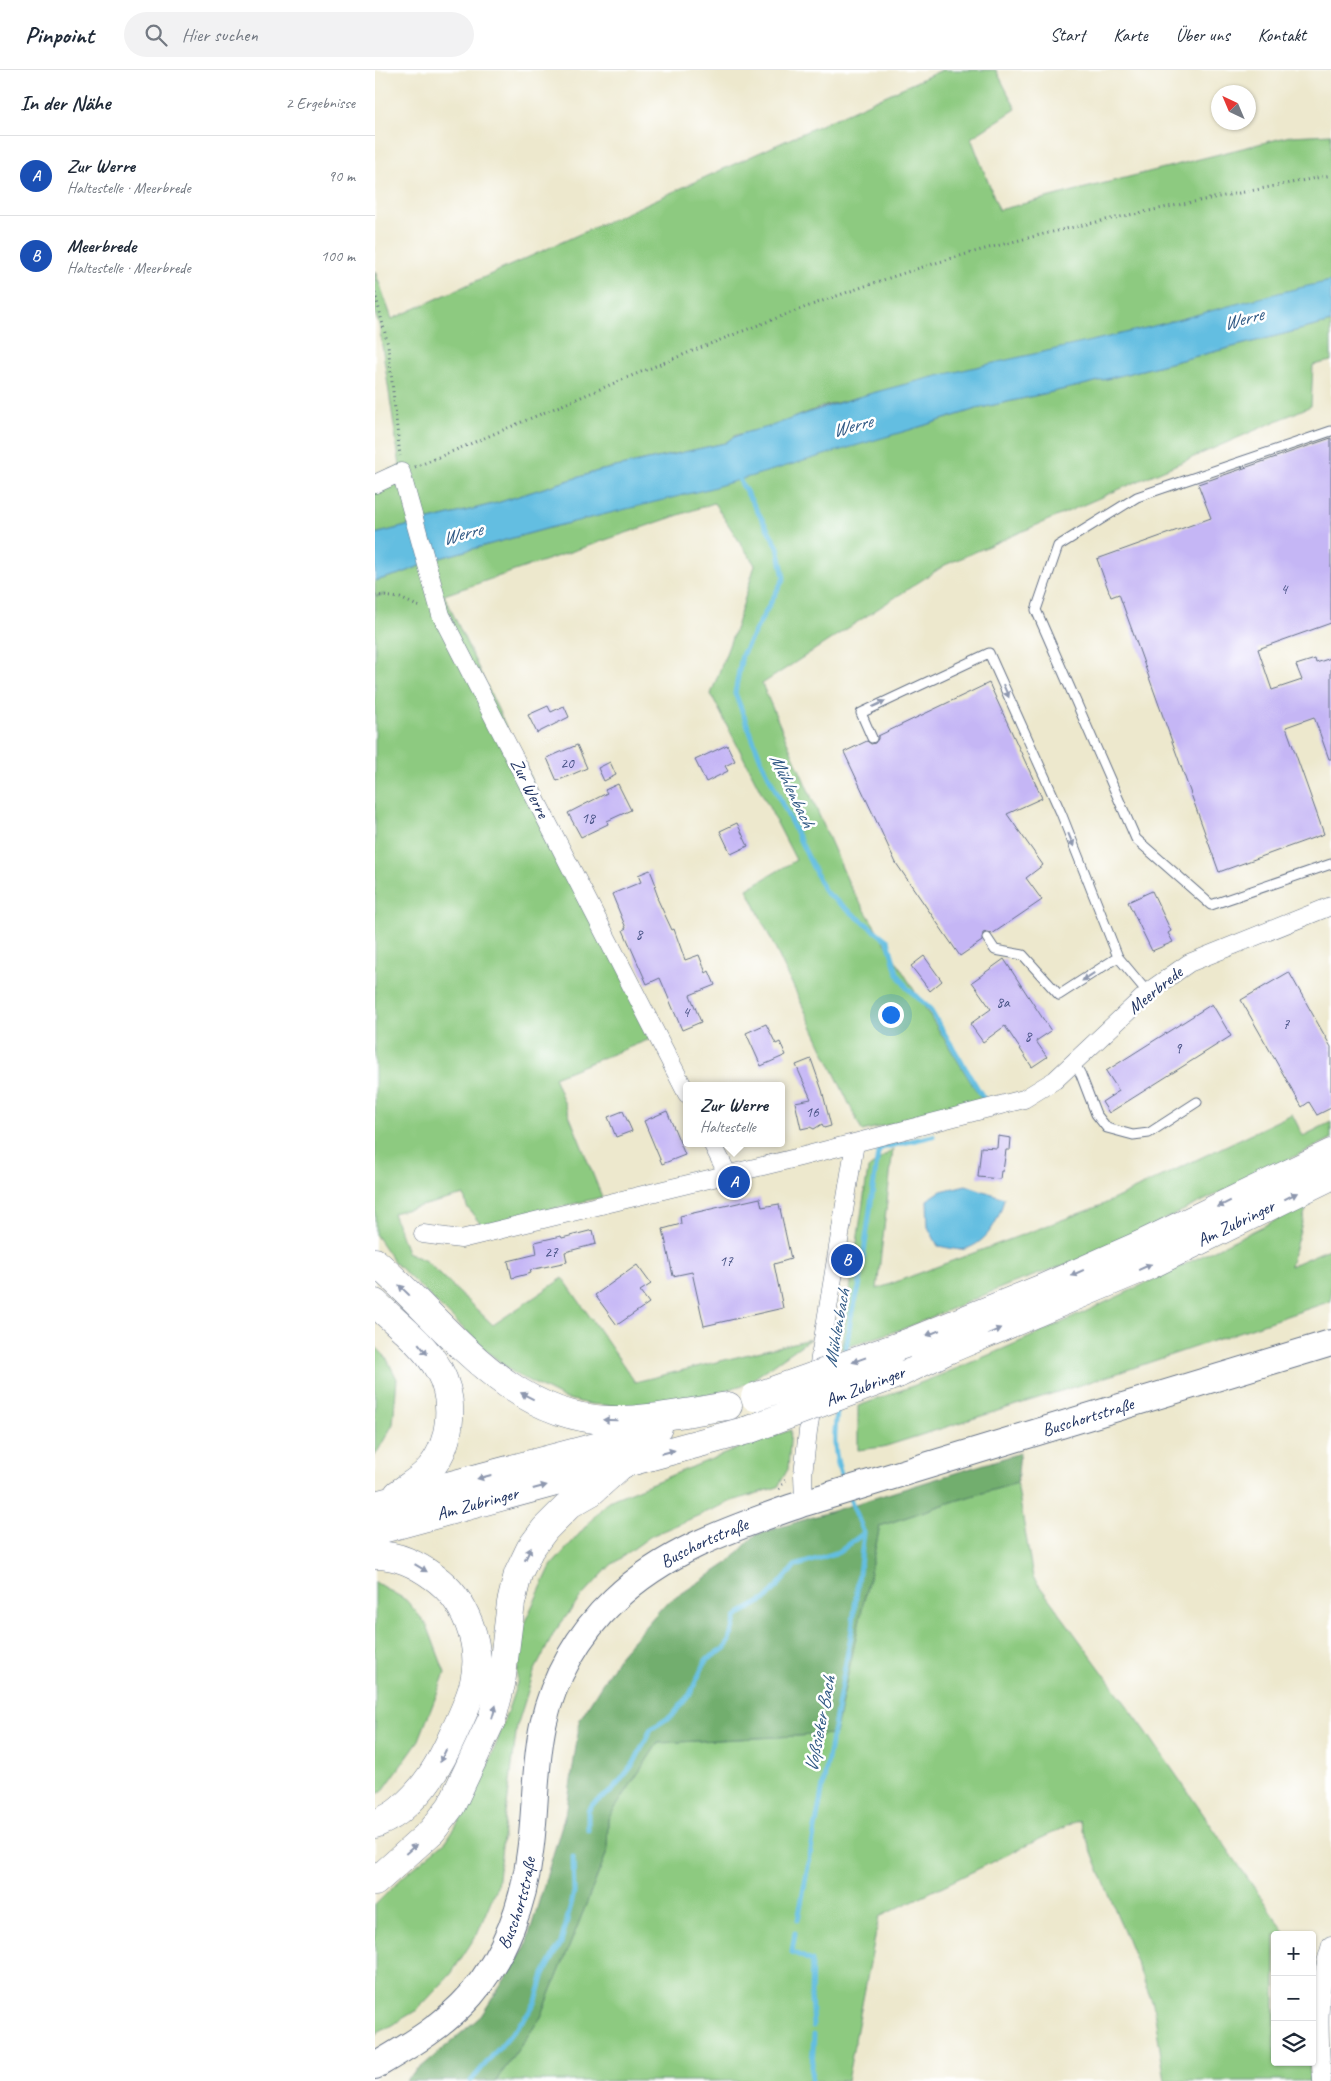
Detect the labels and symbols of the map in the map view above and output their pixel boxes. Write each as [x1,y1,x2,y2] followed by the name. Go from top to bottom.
[1211,85,1256,130] north arrow
[1221,301,1268,336] water label: Werre
[830,408,877,443] water label: Werre
[440,516,487,551] water label: Werre
[1281,580,1289,599] house number: 4
[1002,684,1010,698] one-way arrow
[872,700,886,708] one-way arrow
[764,750,821,832] water label: Mühlenbach
[560,754,575,773] house number: 20
[506,755,555,823] street label: Zur Werre
[581,809,596,828] house number: 18
[1068,832,1075,847] one-way arrow
[636,925,644,944] house number: 8
[1123,961,1188,1019] street label: Meerbrede
[1081,972,1095,981] one-way arrow
[996,993,1011,1012] house number: 8a
[878,1002,904,1028] your location
[683,1003,691,1022] house number: 4
[1283,1015,1291,1034] house number: 7
[1025,1027,1033,1046] house number: 8
[1175,1039,1183,1058] house number: 9
[805,1103,820,1122] house number: 16
[718,1163,750,1201] pin: A
[1284,1192,1298,1200] one-way arrow
[1193,1194,1279,1251] street label: Am Zubringer
[1217,1201,1231,1209] one-way arrow
[831,1241,863,1279] pin: B
[544,1243,559,1262] house number: 27
[719,1252,734,1271] house number: 17
[1138,1263,1152,1271] one-way arrow
[1070,1269,1084,1277] one-way arrow
[399,1284,411,1296] one-way arrow
[818,1286,856,1369] water label: Mühlenbach
[988,1326,1002,1334] one-way arrow
[926,1329,940,1337] one-way arrow
[417,1342,428,1355] one-way arrow
[851,1357,866,1364] one-way arrow
[822,1360,909,1411] street label: Am Zubringer
[520,1392,534,1400] one-way arrow
[1039,1392,1137,1441] street label: Buschortstraße
[602,1415,618,1423] one-way arrow
[660,1447,675,1455] one-way arrow
[477,1473,492,1481] one-way arrow
[434,1481,522,1525] street label: Am Zubringer
[533,1482,548,1490] one-way arrow
[656,1513,752,1573] street label: Buschortstraße
[524,1547,532,1561] one-way arrow
[414,1564,427,1573] one-way arrow
[799,1673,841,1774] water label: Voßsieker Bach
[490,1704,498,1719] one-way arrow
[439,1749,447,1763] one-way arrow
[405,1844,418,1855] one-way arrow
[492,1855,540,1952] street label: Buschortstraße

